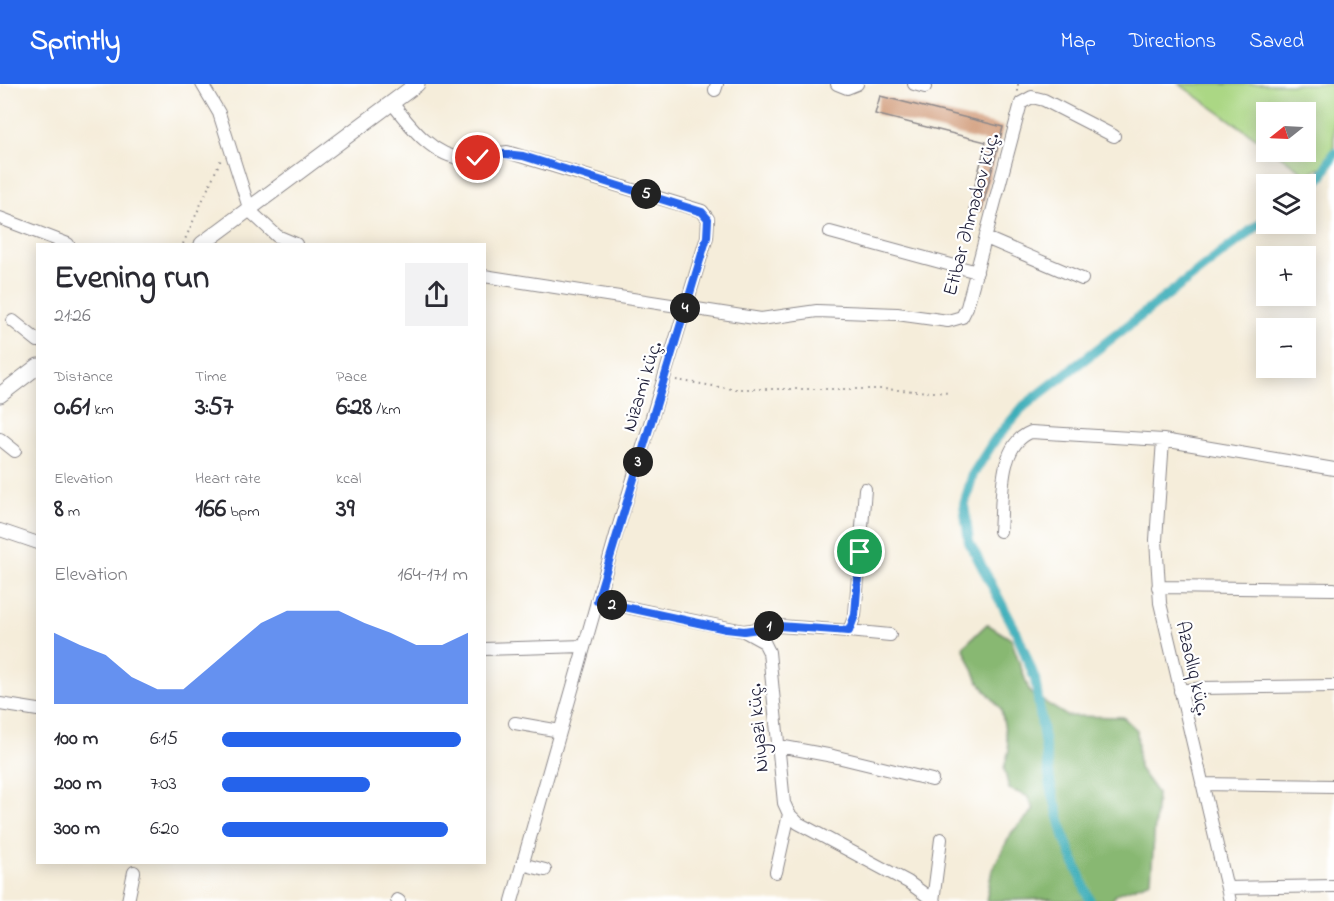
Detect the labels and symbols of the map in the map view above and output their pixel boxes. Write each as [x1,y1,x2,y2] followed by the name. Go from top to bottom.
[1256,102,1316,162] north arrow
[937,130,1008,299] street label: Etibar Əhmədov küç.
[452,132,503,183] pin
[631,179,661,209] pin: 5
[670,293,700,323] pin: 4
[616,338,671,436] street label: Nizami küç.
[623,447,653,477] pin: 3
[834,526,885,577] pin
[597,590,627,620] pin: 2
[754,611,784,641] pin: 1
[1167,618,1217,719] street label: Azadlıq küç.
[741,682,778,773] street label: Niyazi küç.

